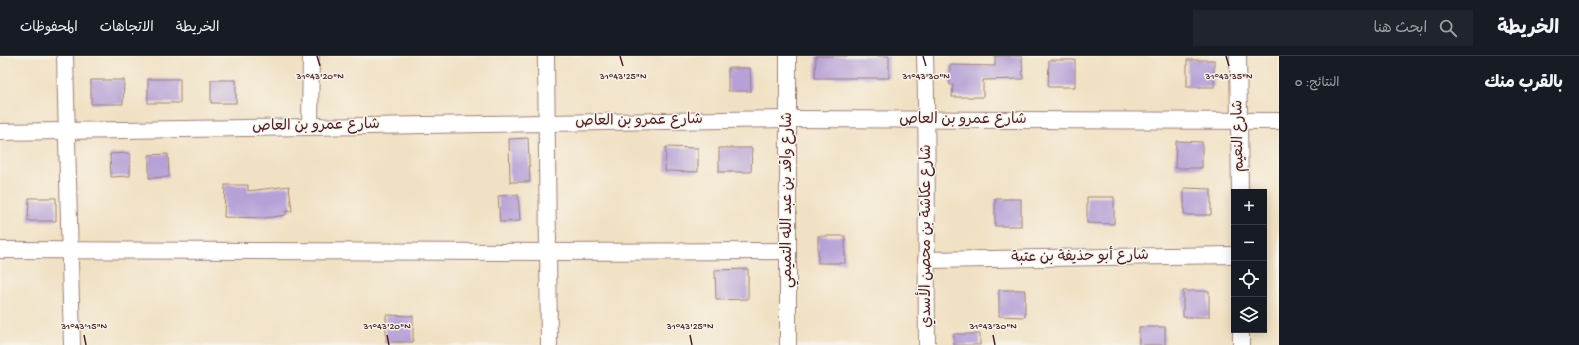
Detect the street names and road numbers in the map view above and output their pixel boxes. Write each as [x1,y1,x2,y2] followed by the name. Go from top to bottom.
[1229,100,1250,172] street label: شارع النعيم
[575,111,703,131] street label: شارع عمرو بن العاص
[899,111,1027,129] street label: شارع عمرو بن العاص
[779,112,799,288] street label: شارع واقد بن عبد الله التميمي
[252,116,380,136] street label: شارع عمرو بن العاص
[915,144,936,328] street label: شارع عكاشة بن محصن الأسدي
[1011,245,1149,267] street label: شارع أبو حذيفة بن عتبة

